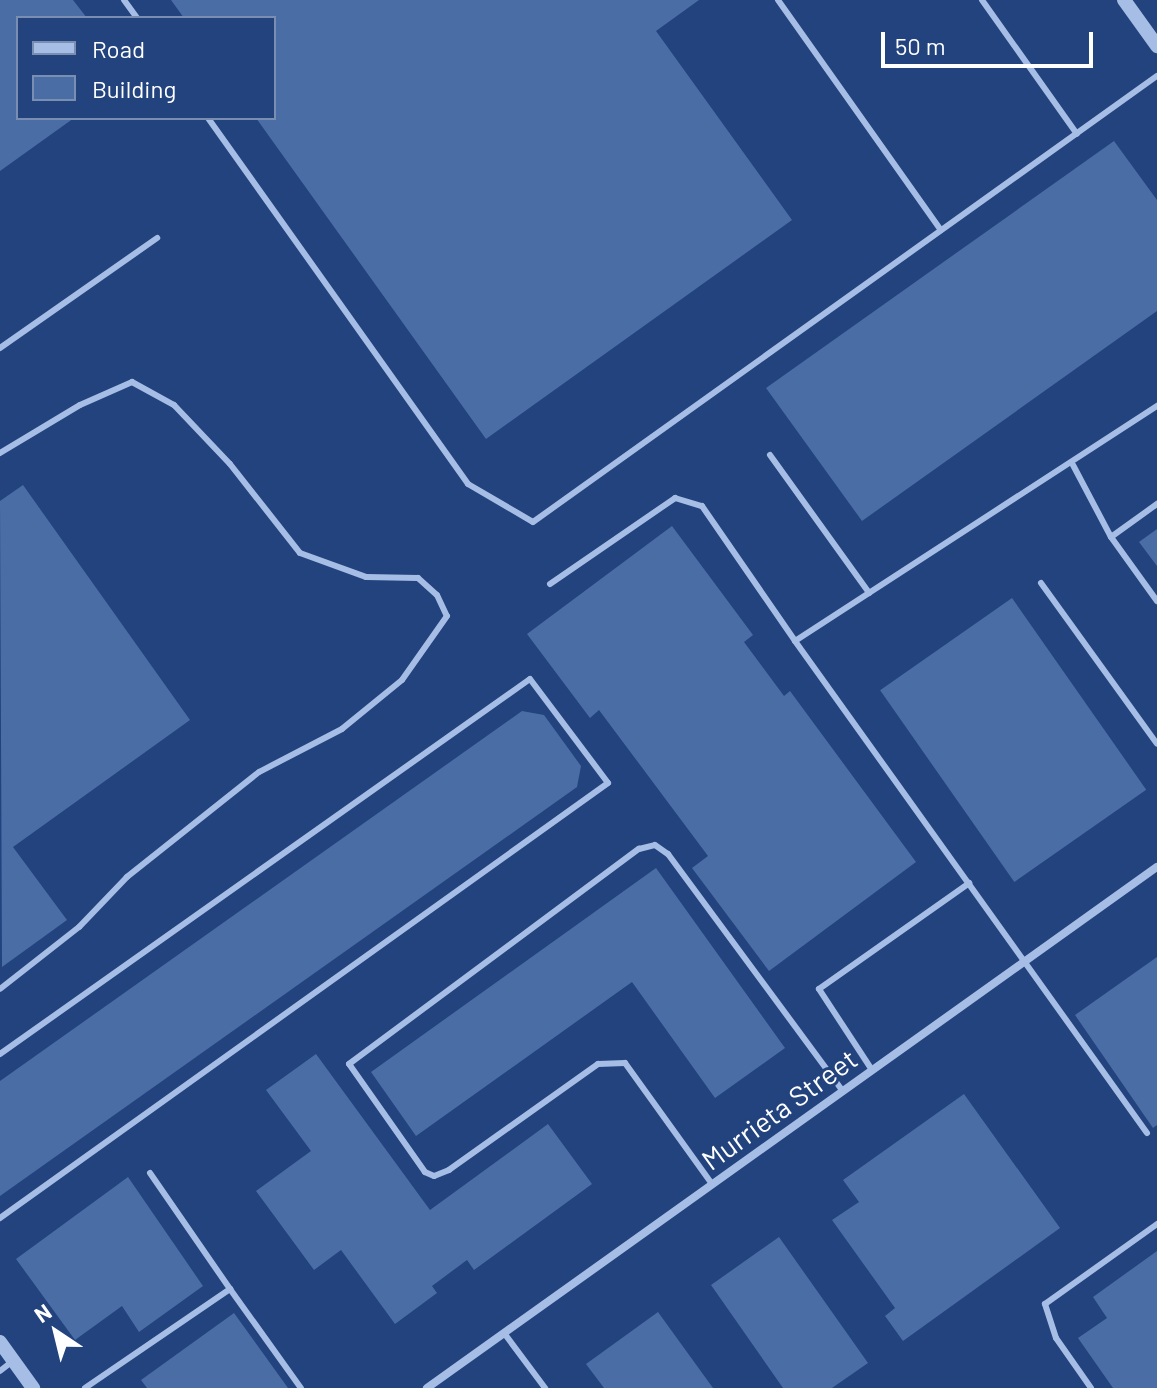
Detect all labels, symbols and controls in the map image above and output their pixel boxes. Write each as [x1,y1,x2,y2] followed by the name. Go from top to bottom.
[16,16,276,120] legend
[885,16,1097,66] scale bar
[895,31,946,60] text: 50 m
[92,34,145,63] text: Road
[92,74,176,103] text: Building
[695,1041,863,1177] street label: Murrieta Street
[16,1292,96,1372] north arrow
[29,1297,56,1327] text: N

